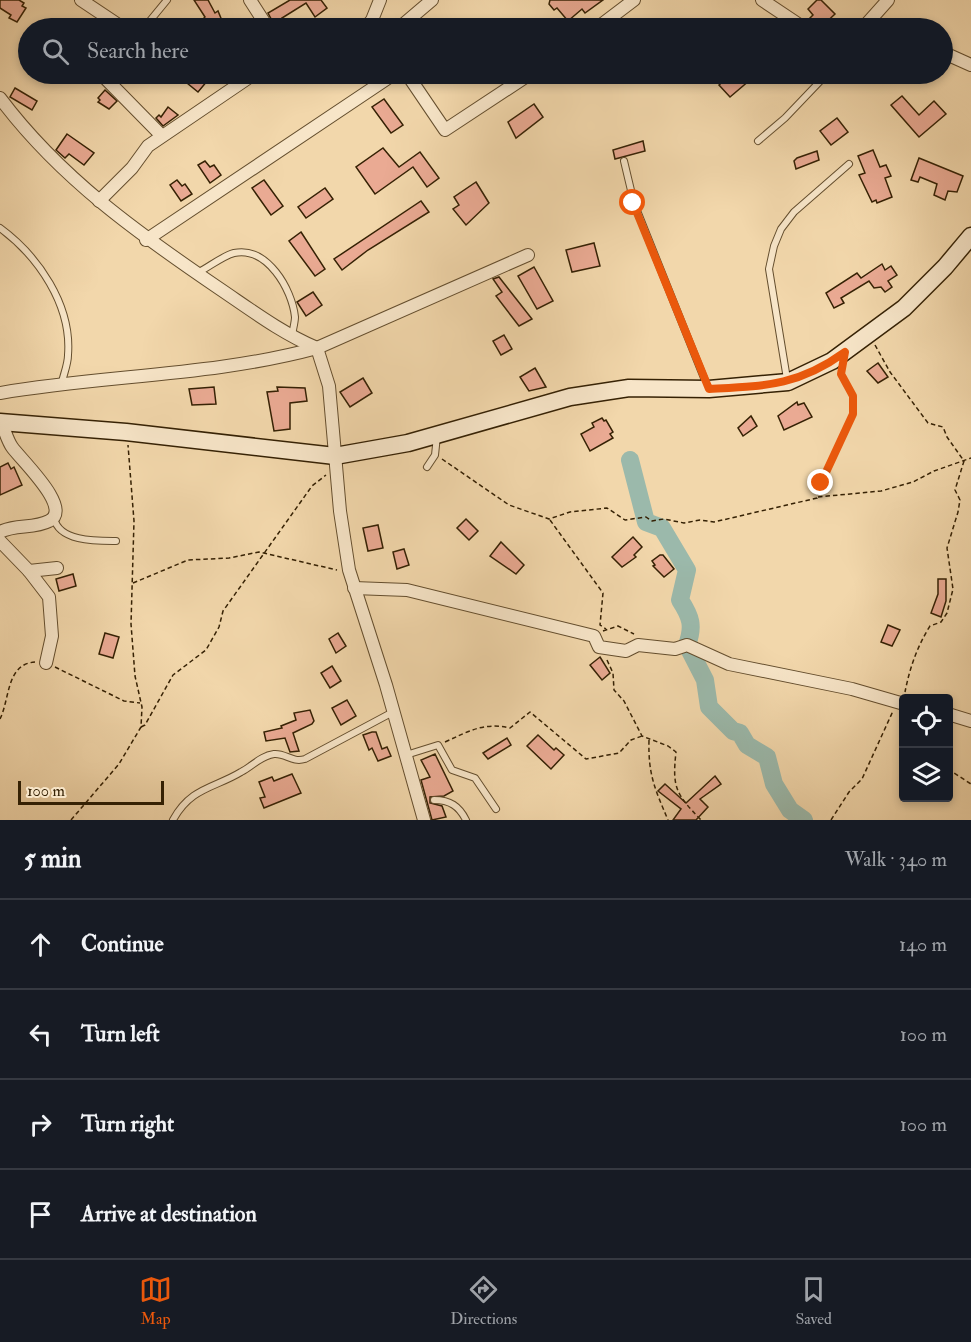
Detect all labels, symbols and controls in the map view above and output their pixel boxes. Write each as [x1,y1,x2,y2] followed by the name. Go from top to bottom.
[18,18,953,84] search box
[39,35,72,68] icon: search
[87,37,189,65] text: Search here
[619,189,645,215] route start
[807,469,833,495] route end
[899,694,953,802] map controls
[899,694,953,748] button: locate
[899,748,953,802] button: layers
[18,778,164,806] scale bar
[27,781,65,801] text: 100 m
[24,843,81,875] text: 5 min
[845,847,947,872] text: Walk · 340 m
[24,928,57,961] icon: ahead
[81,930,164,958] text: Continue
[899,932,947,957] text: 140 m
[24,1018,57,1051] icon: left
[81,1020,160,1048] text: Turn left
[900,1022,947,1047] text: 100 m
[24,1108,57,1141] icon: right
[81,1110,174,1138] text: Turn right
[900,1112,947,1137] text: 100 m
[24,1198,57,1231] icon: arrive
[81,1200,257,1228] text: Arrive at destination
[139,1273,172,1329] tab: Map
[450,1273,517,1329] tab: Directions
[795,1273,832,1329] tab: Saved

